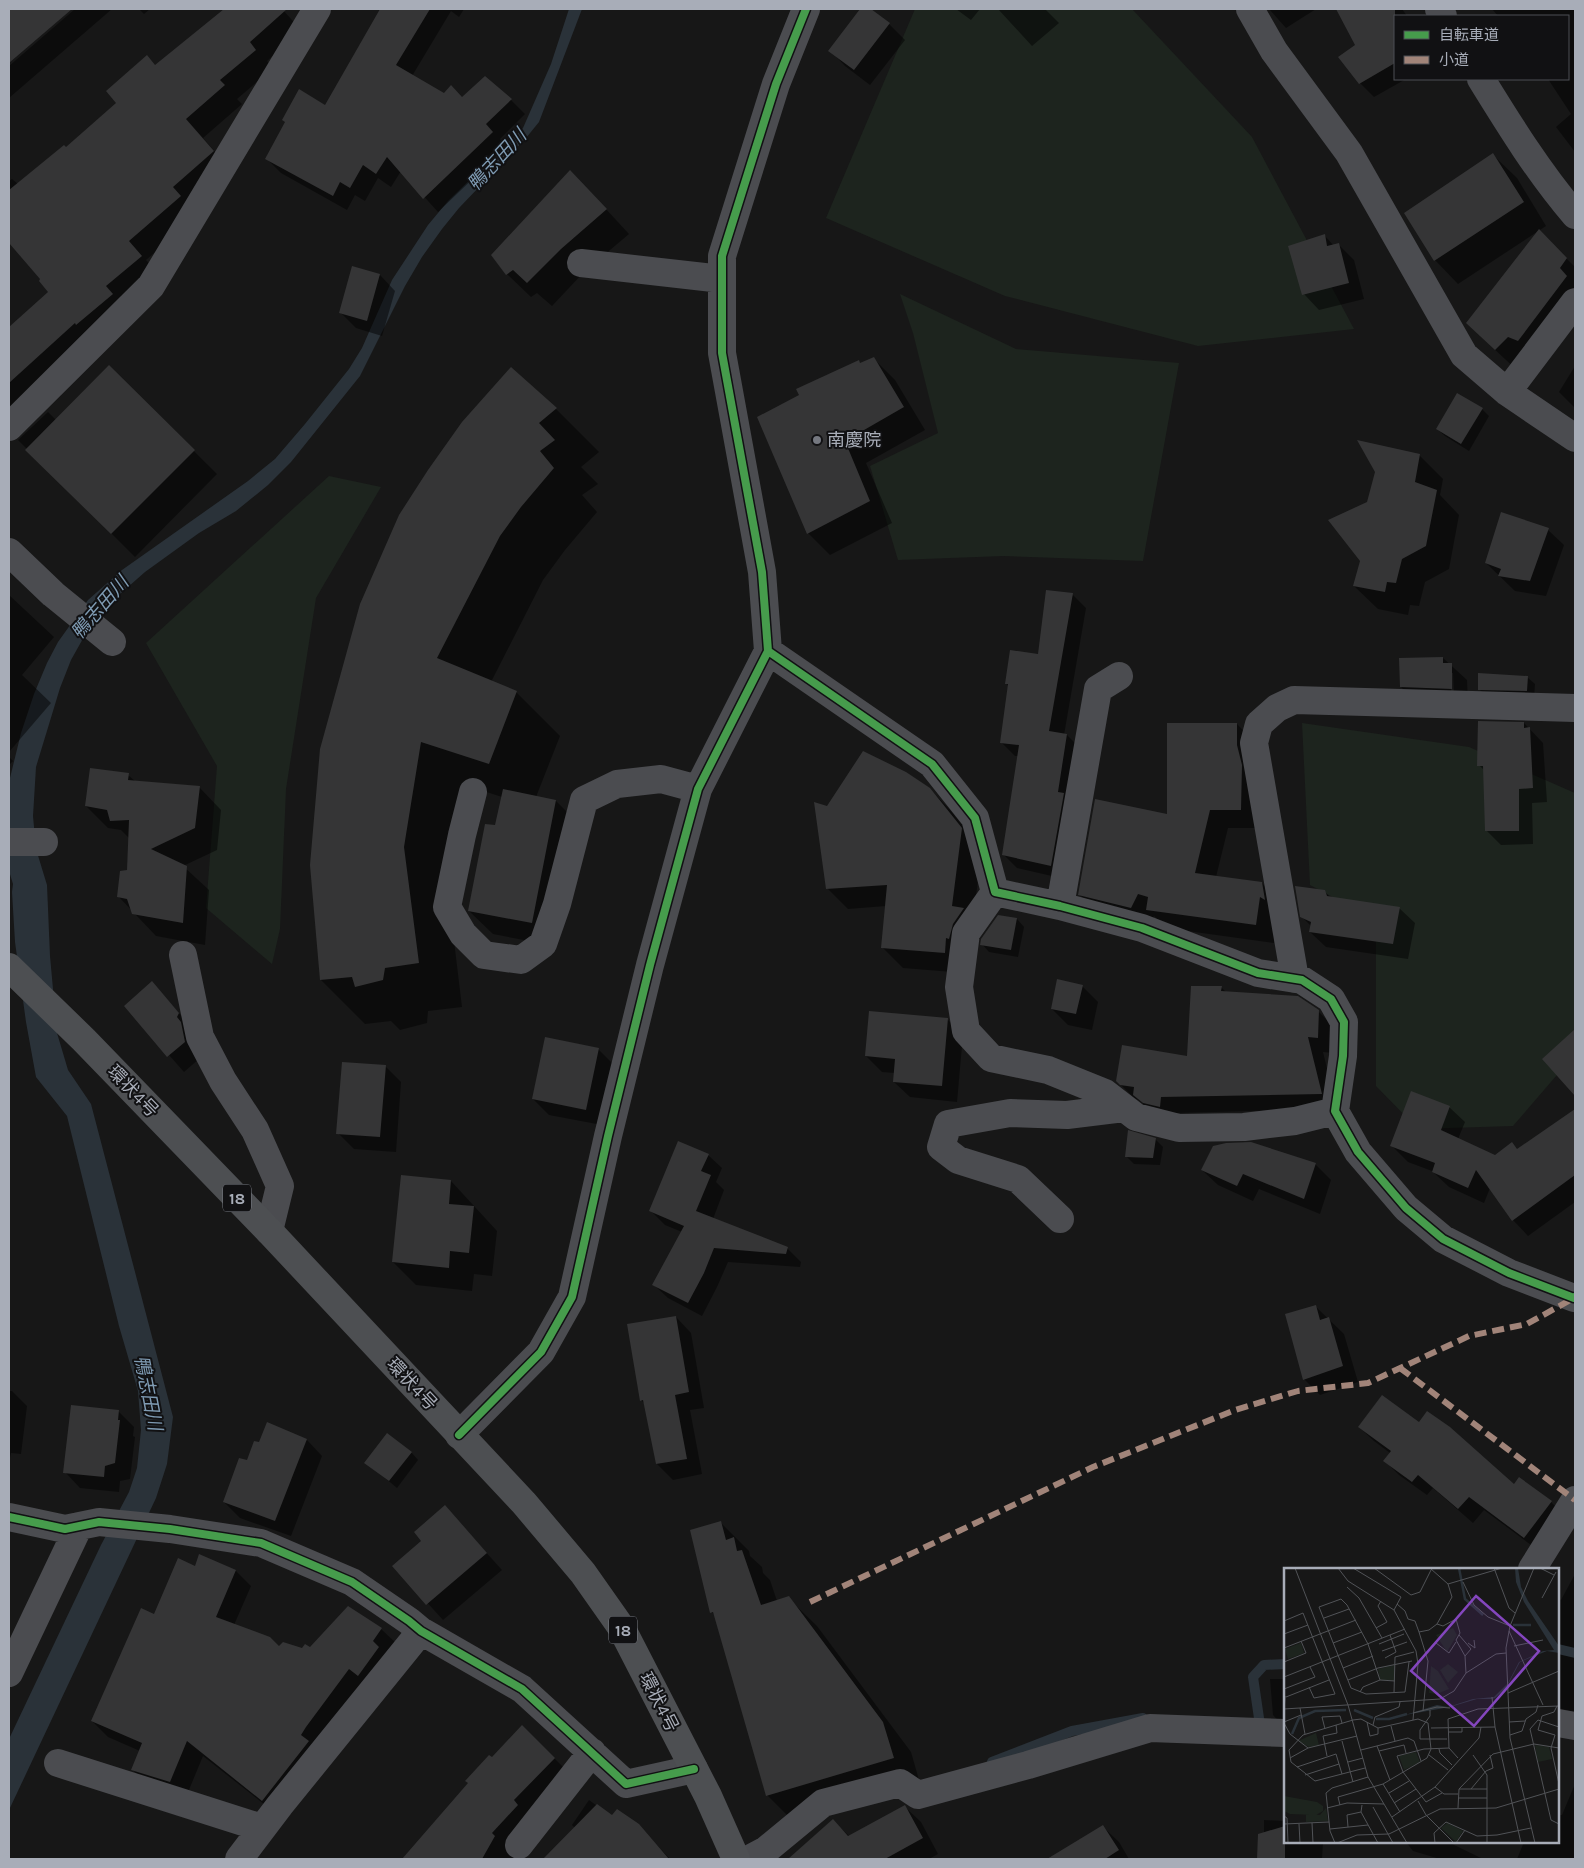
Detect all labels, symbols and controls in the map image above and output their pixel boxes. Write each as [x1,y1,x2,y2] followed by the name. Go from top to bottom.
[1394,15,1569,80] legend
[1439,26,1499,44] text: 自転車道
[1439,51,1469,69] text: 小道
[463,123,532,195] water label: 鴨志田川
[827,429,881,451] place label: 南慶院
[811,434,823,446] marker: 南慶院
[67,571,135,644] water label: 鴨志田川
[103,1060,163,1122] street label: 環状4号
[223,1184,251,1212] road number: 18
[382,1353,442,1415] street label: 環状4号
[130,1354,166,1434] water label: 鴨志田川
[1284,1568,1559,1843] inset map
[609,1616,637,1644] road number: 18
[635,1668,683,1736] street label: 環状4号

